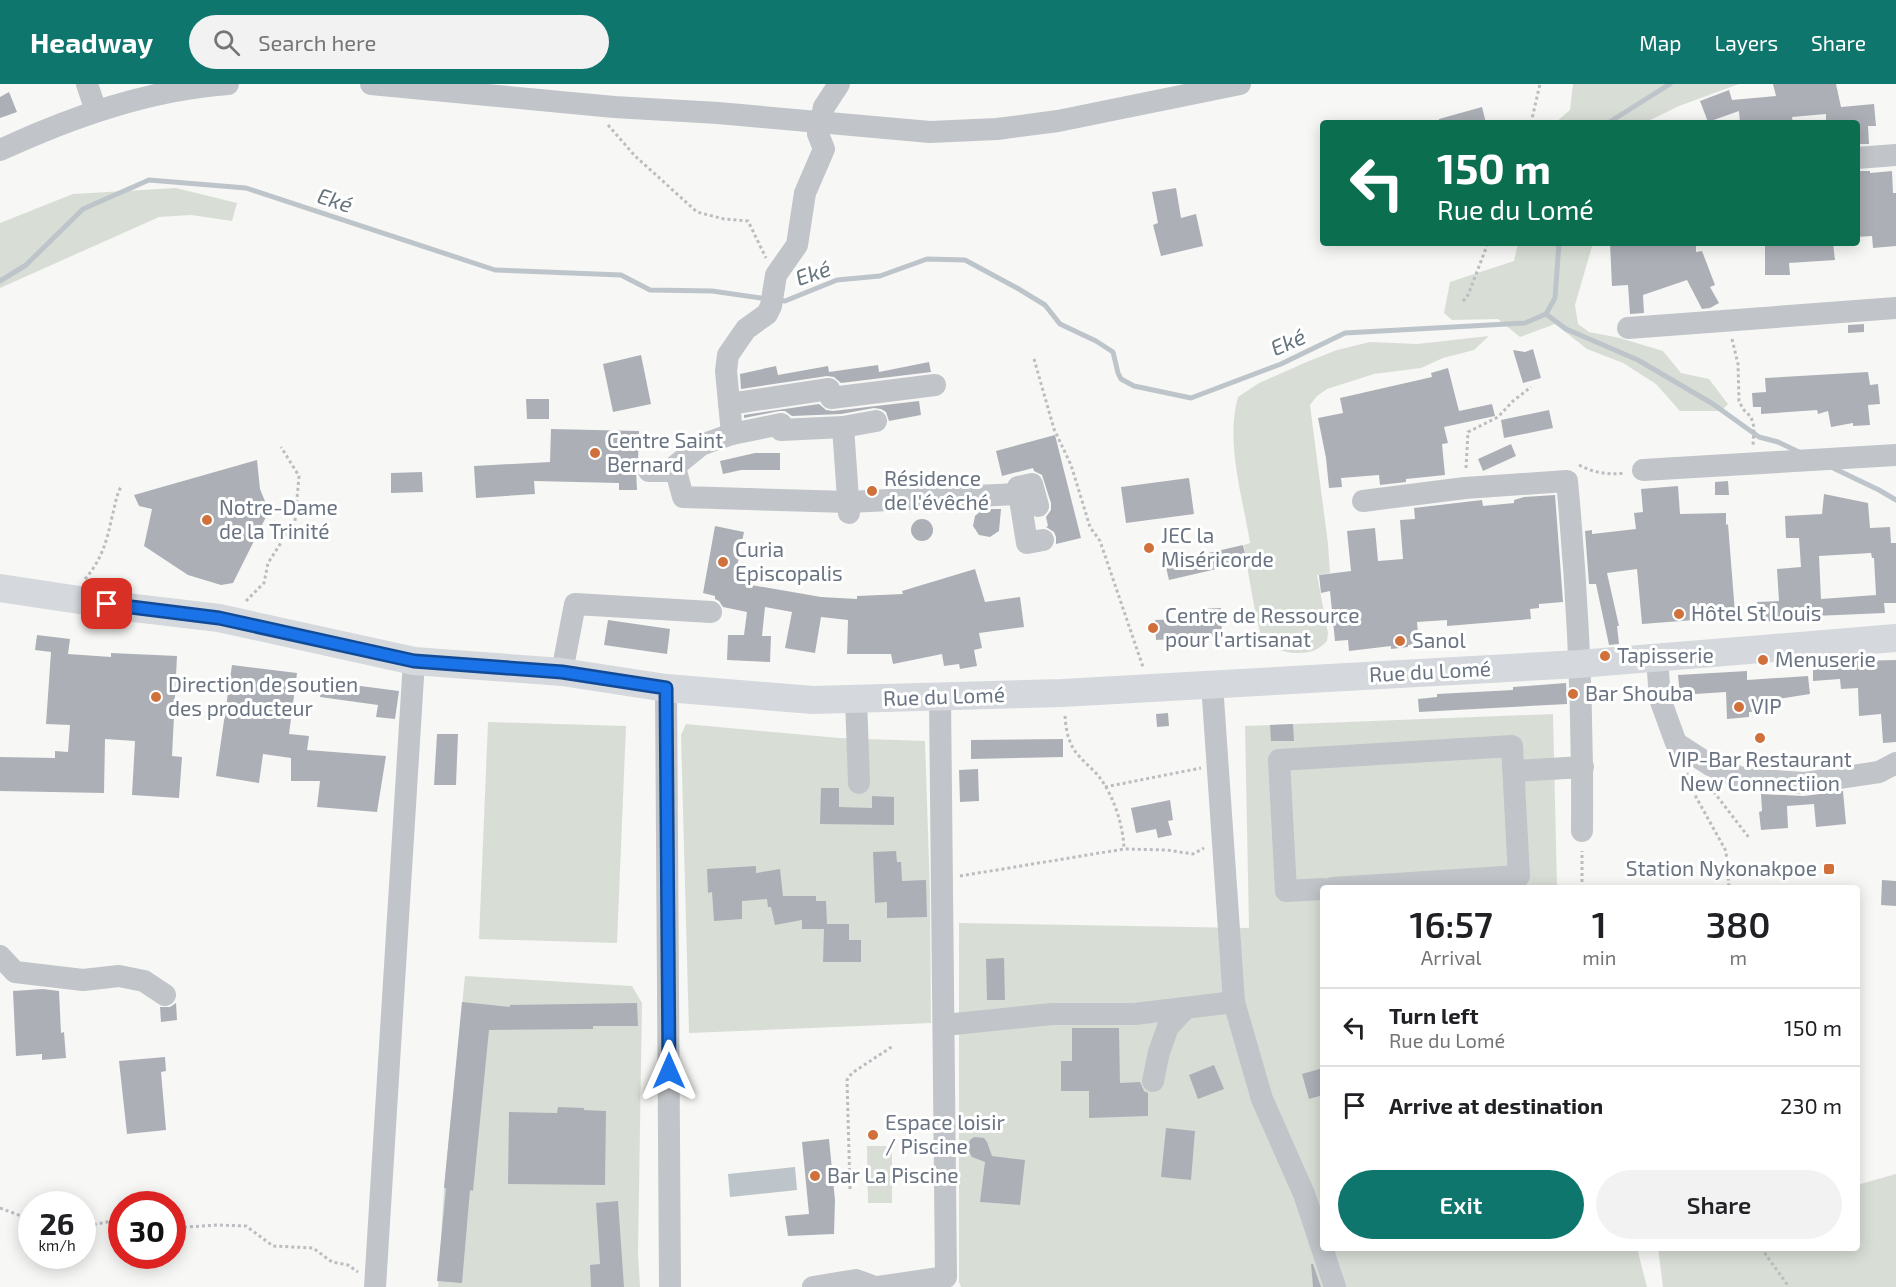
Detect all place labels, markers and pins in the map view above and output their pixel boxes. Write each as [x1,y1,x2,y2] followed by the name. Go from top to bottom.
[607,427,723,476] place label: Centre Saint Bernard
[588,446,602,460] marker: Centre Saint Bernard
[884,465,989,514] place label: Résidence de l'évêché
[865,484,879,498] marker: Résidence de l'évêché
[219,494,338,543] place label: Notre-Dame de la Trinité
[200,513,214,527] marker: Notre-Dame de la Trinité
[1161,522,1274,571] place label: JEC la Miséricorde
[735,536,843,585] place label: Curia Episcopalis
[1142,541,1156,555] marker: JEC la Miséricorde
[716,555,730,569] marker: Curia Episcopalis
[81,578,132,629] pin
[1691,600,1821,625] place label: Hôtel St Louis
[1165,602,1359,651] place label: Centre de Ressource pour l'artisanat
[1672,607,1686,621] marker: Hôtel St Louis
[1146,621,1160,635] marker: Centre de Ressource pour l'artisanat
[1412,627,1466,652] place label: Sanol
[1393,634,1407,648] marker: Sanol
[1617,642,1714,667] place label: Tapisserie
[1775,646,1876,671] place label: Menuserie
[1598,649,1612,663] marker: Tapisserie
[1756,653,1770,667] marker: Menuserie
[168,671,358,720] place label: Direction de soutien des producteur
[1585,680,1694,705] place label: Bar Shouba
[1566,687,1580,701] marker: Bar Shouba
[149,690,163,704] marker: Direction de soutien des producteur
[1751,693,1782,718] place label: VIP
[1732,700,1746,714] marker: VIP
[1753,731,1767,745] marker: VIP-Bar Restaurant New Connectiion
[1668,746,1852,795] place label: VIP-Bar Restaurant New Connectiion
[1626,855,1817,880] place label: Station Nykonakpoe
[1822,862,1836,876] marker: Station Nykonakpoe
[885,1109,1005,1158] place label: Espace loisir / Piscine
[866,1128,880,1142] marker: Espace loisir / Piscine
[827,1162,958,1187] place label: Bar La Piscine
[808,1169,822,1183] marker: Bar La Piscine

